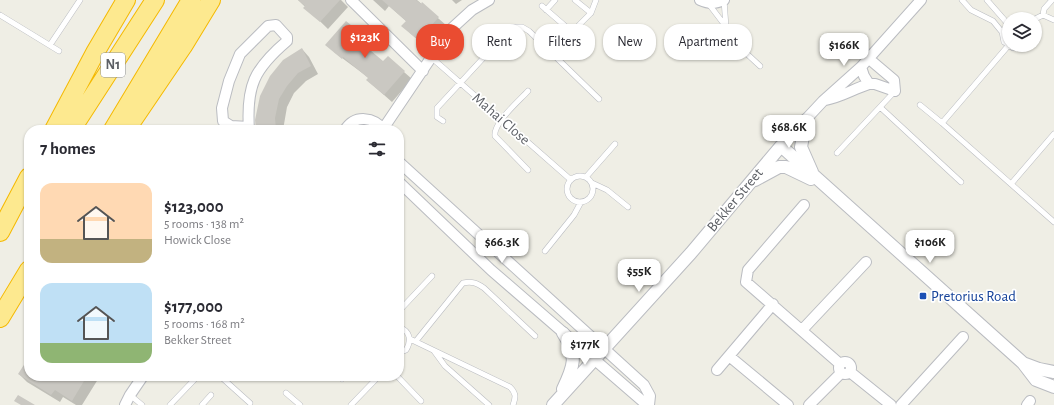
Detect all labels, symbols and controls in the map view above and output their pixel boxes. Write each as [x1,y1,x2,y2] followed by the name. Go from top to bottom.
[1002,12,1042,52] map controls
[1002,12,1042,52] button: layers
[416,24,464,60] chip: Buy
[472,24,526,60] chip: Rent
[534,24,595,60] chip: Filters
[603,24,656,60] chip: New
[664,24,752,60] chip: Apartment
[337,25,393,59] pin: $123K
[350,31,380,44] text: $123K
[816,33,872,67] pin: $166K
[829,39,859,52] text: $166K
[101,53,125,77] road number: N1
[469,90,533,148] street label: Mahai Close
[756,115,822,149] pin: $68.6K
[771,121,807,134] text: $68.6K
[366,138,388,160] icon: filters
[40,140,96,157] text: 7 homes
[704,165,766,235] street label: Bekker Street
[164,198,224,215] text: $123,000
[72,199,120,247] icon: home
[164,218,244,231] text: 5 rooms · 138 m²
[469,230,535,264] pin: $66.3K
[902,230,958,264] pin: $106K
[164,234,231,247] text: Howick Close
[485,236,519,249] text: $66.3K
[914,236,946,249] text: $106K
[615,259,663,293] pin: $55K
[627,265,651,278] text: $55K
[931,289,1016,304] place label: Pretorius Road
[918,291,928,301] marker: Pretorius Road
[164,298,223,315] text: $177,000
[72,299,120,347] icon: home
[164,318,245,331] text: 5 rooms · 168 m²
[557,332,613,366] pin: $177K
[164,334,231,347] text: Bekker Street
[570,338,600,351] text: $177K

